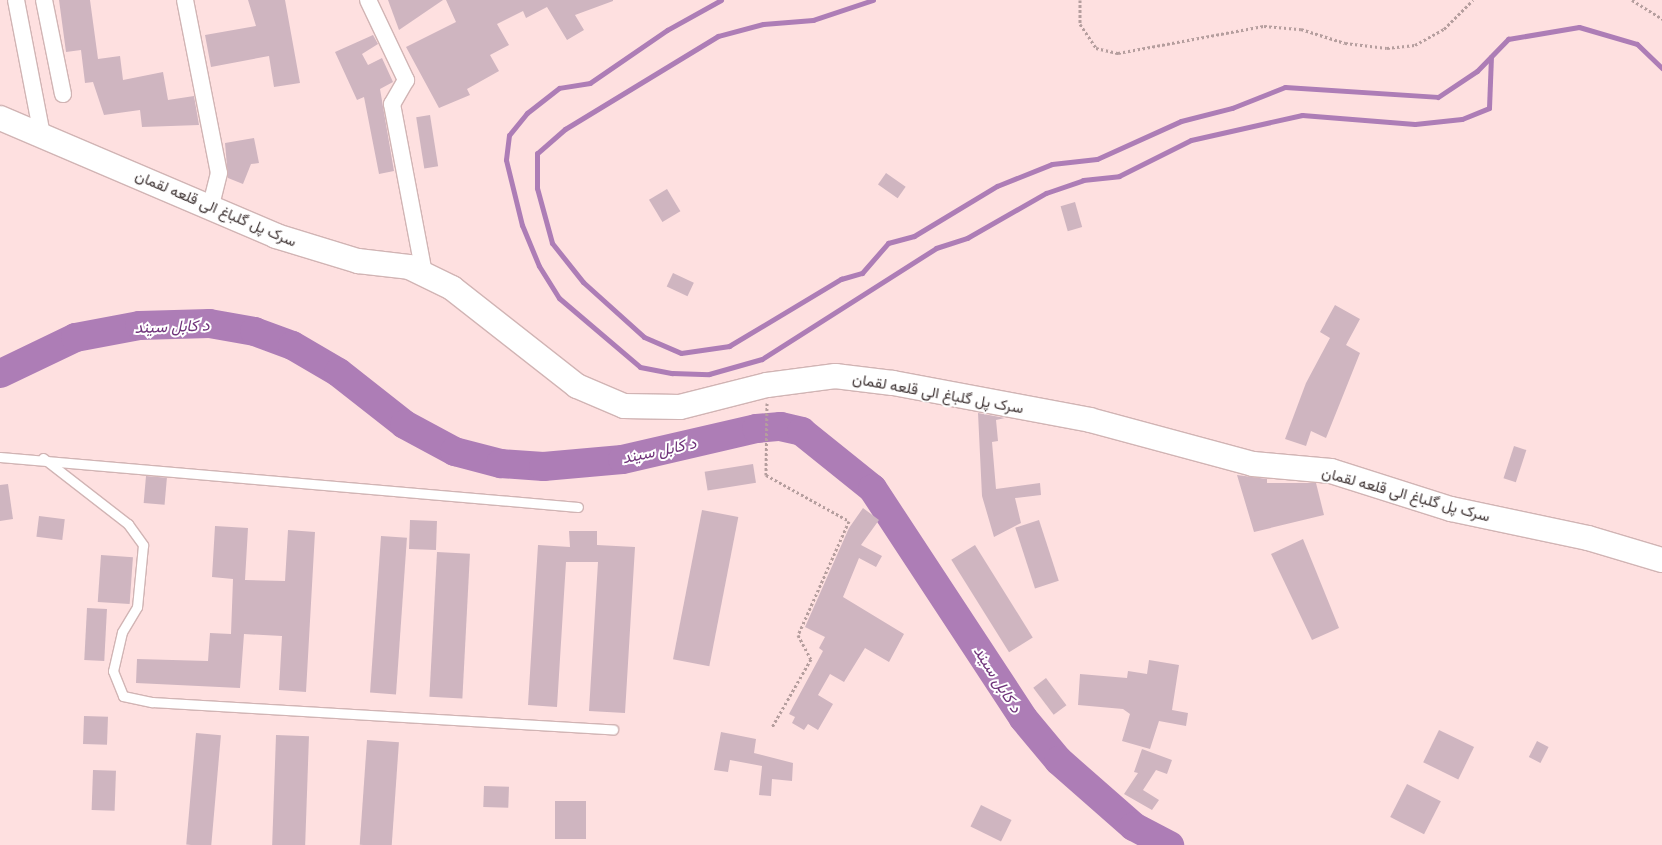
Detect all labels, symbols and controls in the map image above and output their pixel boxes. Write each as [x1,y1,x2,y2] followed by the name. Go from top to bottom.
[133,166,299,250] street label: سرک پل گلباغ الی قلعه لقمان
[134,315,210,337] water label: د کابل سيند
[851,369,1025,417] street label: سرک پل گلباغ الی قلعه لقمان
[620,433,698,467] water label: د کابل سيند
[1320,463,1492,525] street label: سرک پل گلباغ الی قلعه لقمان
[970,642,1026,716] water label: د کابل سيند

